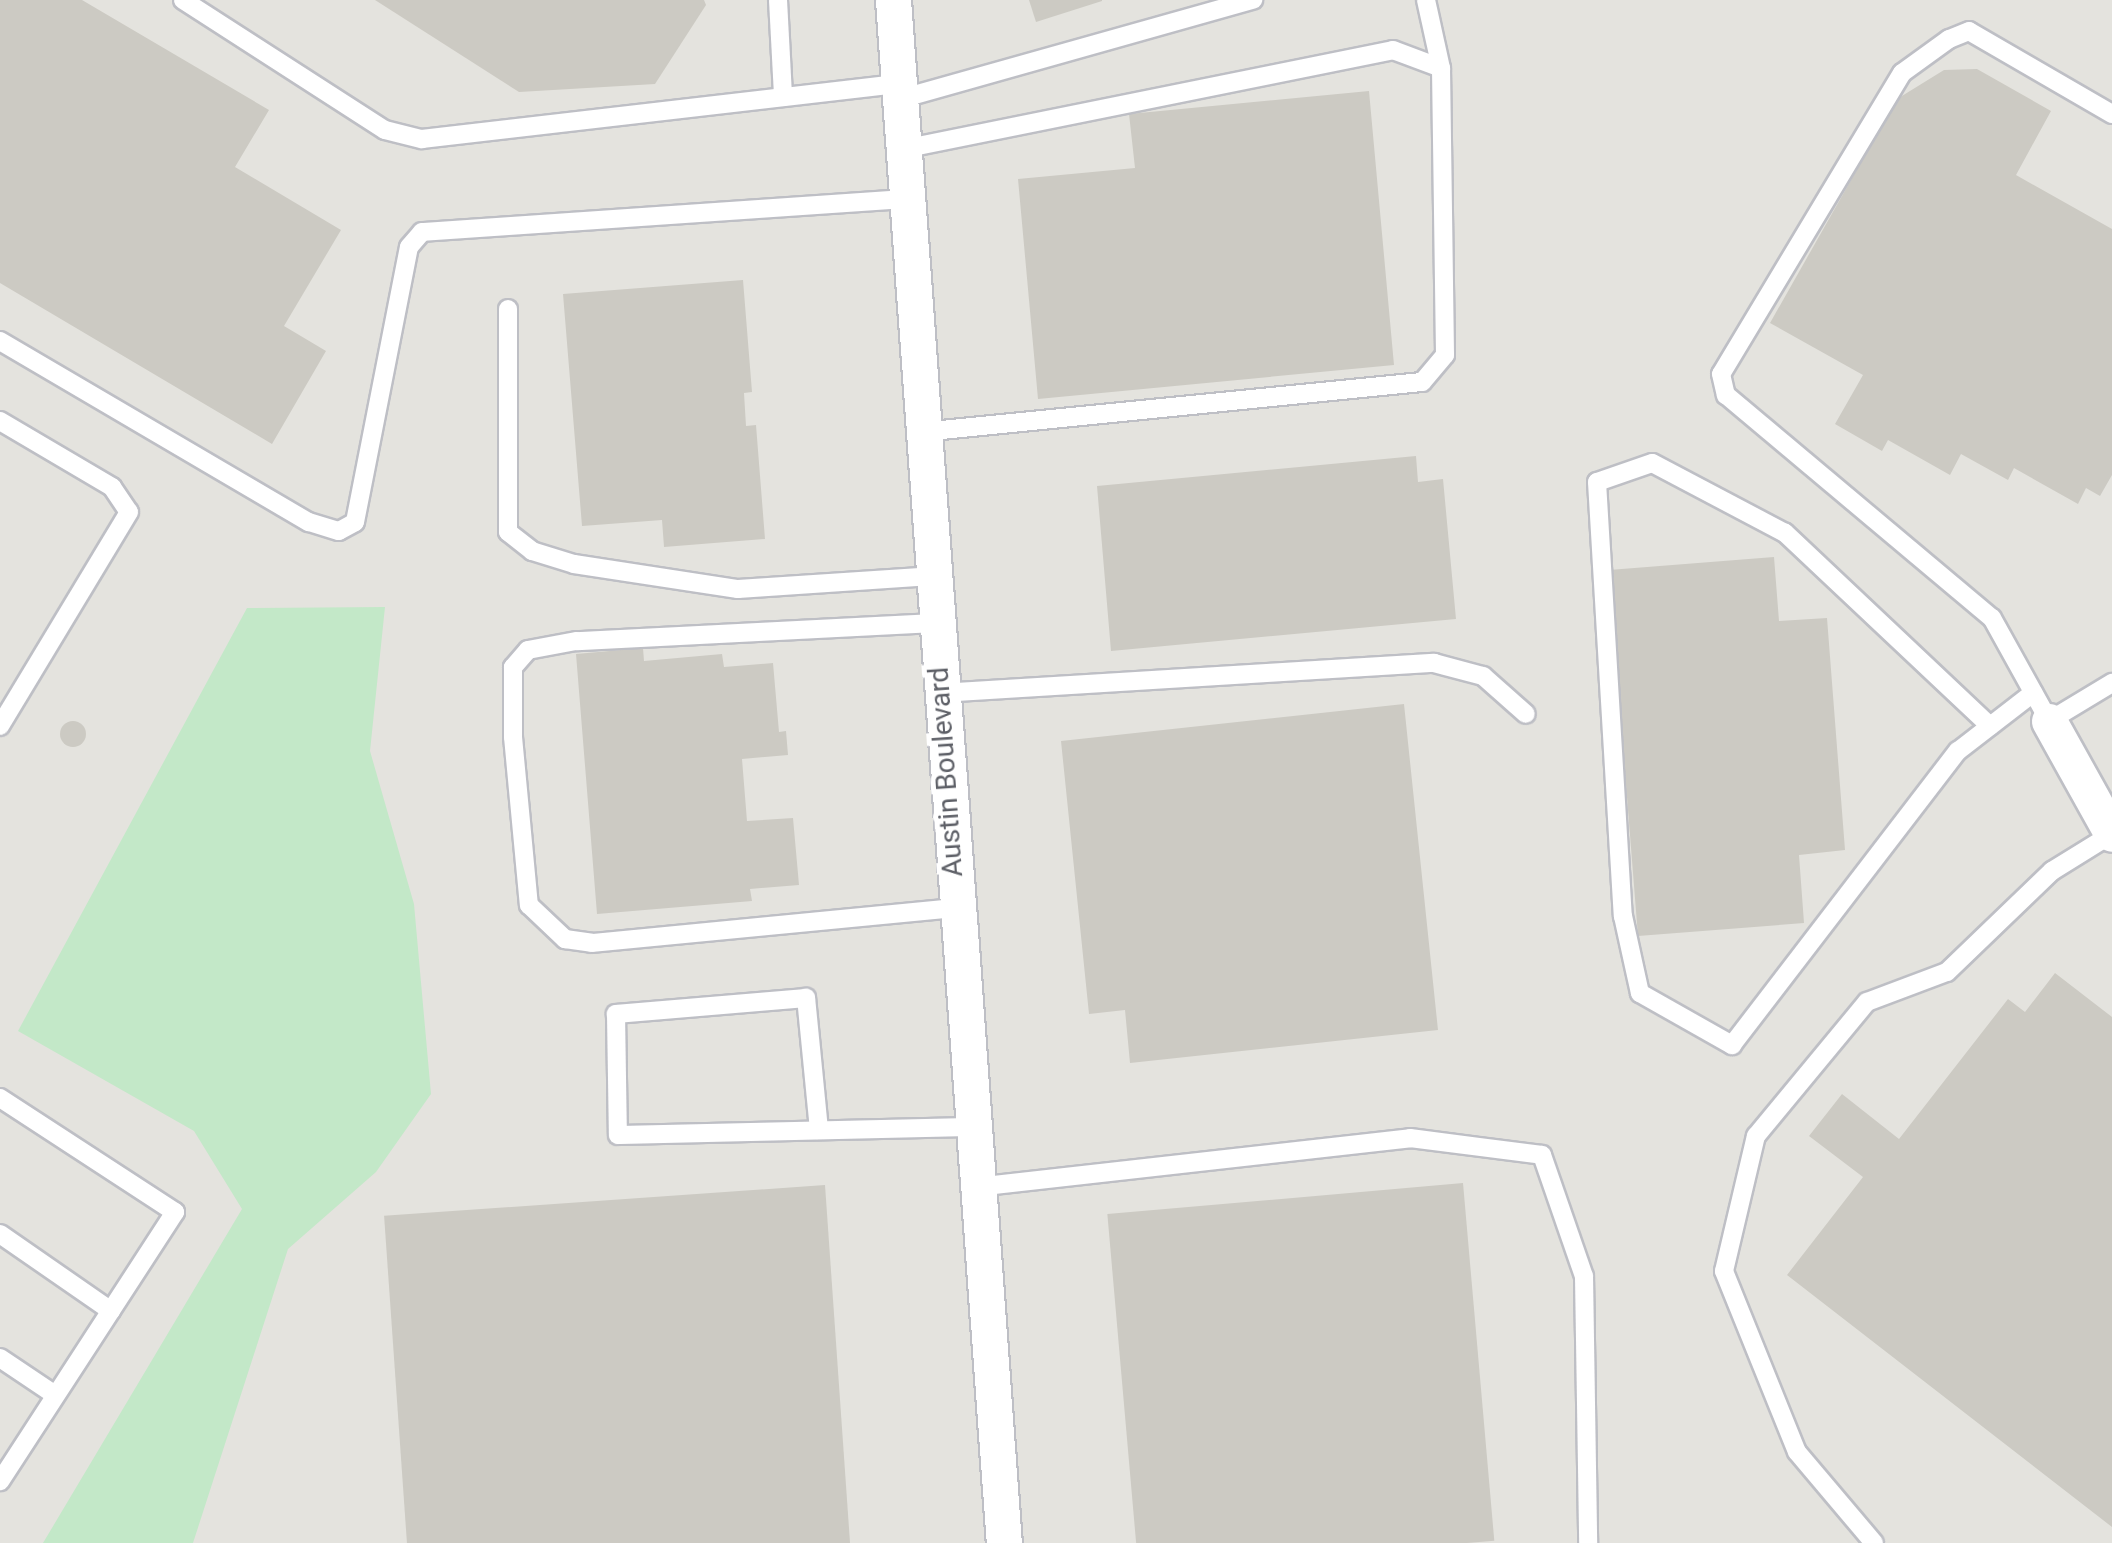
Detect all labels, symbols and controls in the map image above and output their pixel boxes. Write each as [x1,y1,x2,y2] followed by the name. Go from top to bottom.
[922,666,970,878] street label: Austin Boulevard

